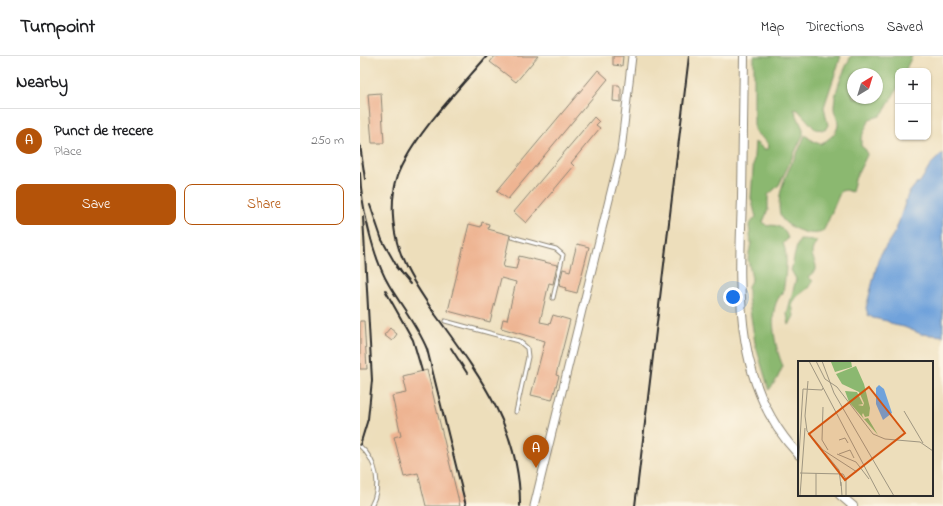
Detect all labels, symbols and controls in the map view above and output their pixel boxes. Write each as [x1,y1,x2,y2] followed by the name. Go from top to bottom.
[20,14,95,41] text: Turnpoint
[761,17,784,38] text: Map
[806,17,864,38] text: Directions
[886,17,923,38] text: Saved
[847,68,883,104] north arrow
[895,68,931,140] map controls
[895,68,931,104] button: +
[16,70,68,95] text: Nearby
[895,104,931,140] button: −
[54,120,153,142] text: Punct de trecere
[25,131,33,150] text: A
[311,131,344,150] text: 250 m
[54,142,82,161] text: Place
[16,184,176,225] button: Save
[184,184,344,225] button: Share
[723,287,743,307] your location
[798,361,933,496] inset map
[523,435,549,468] pin: A

